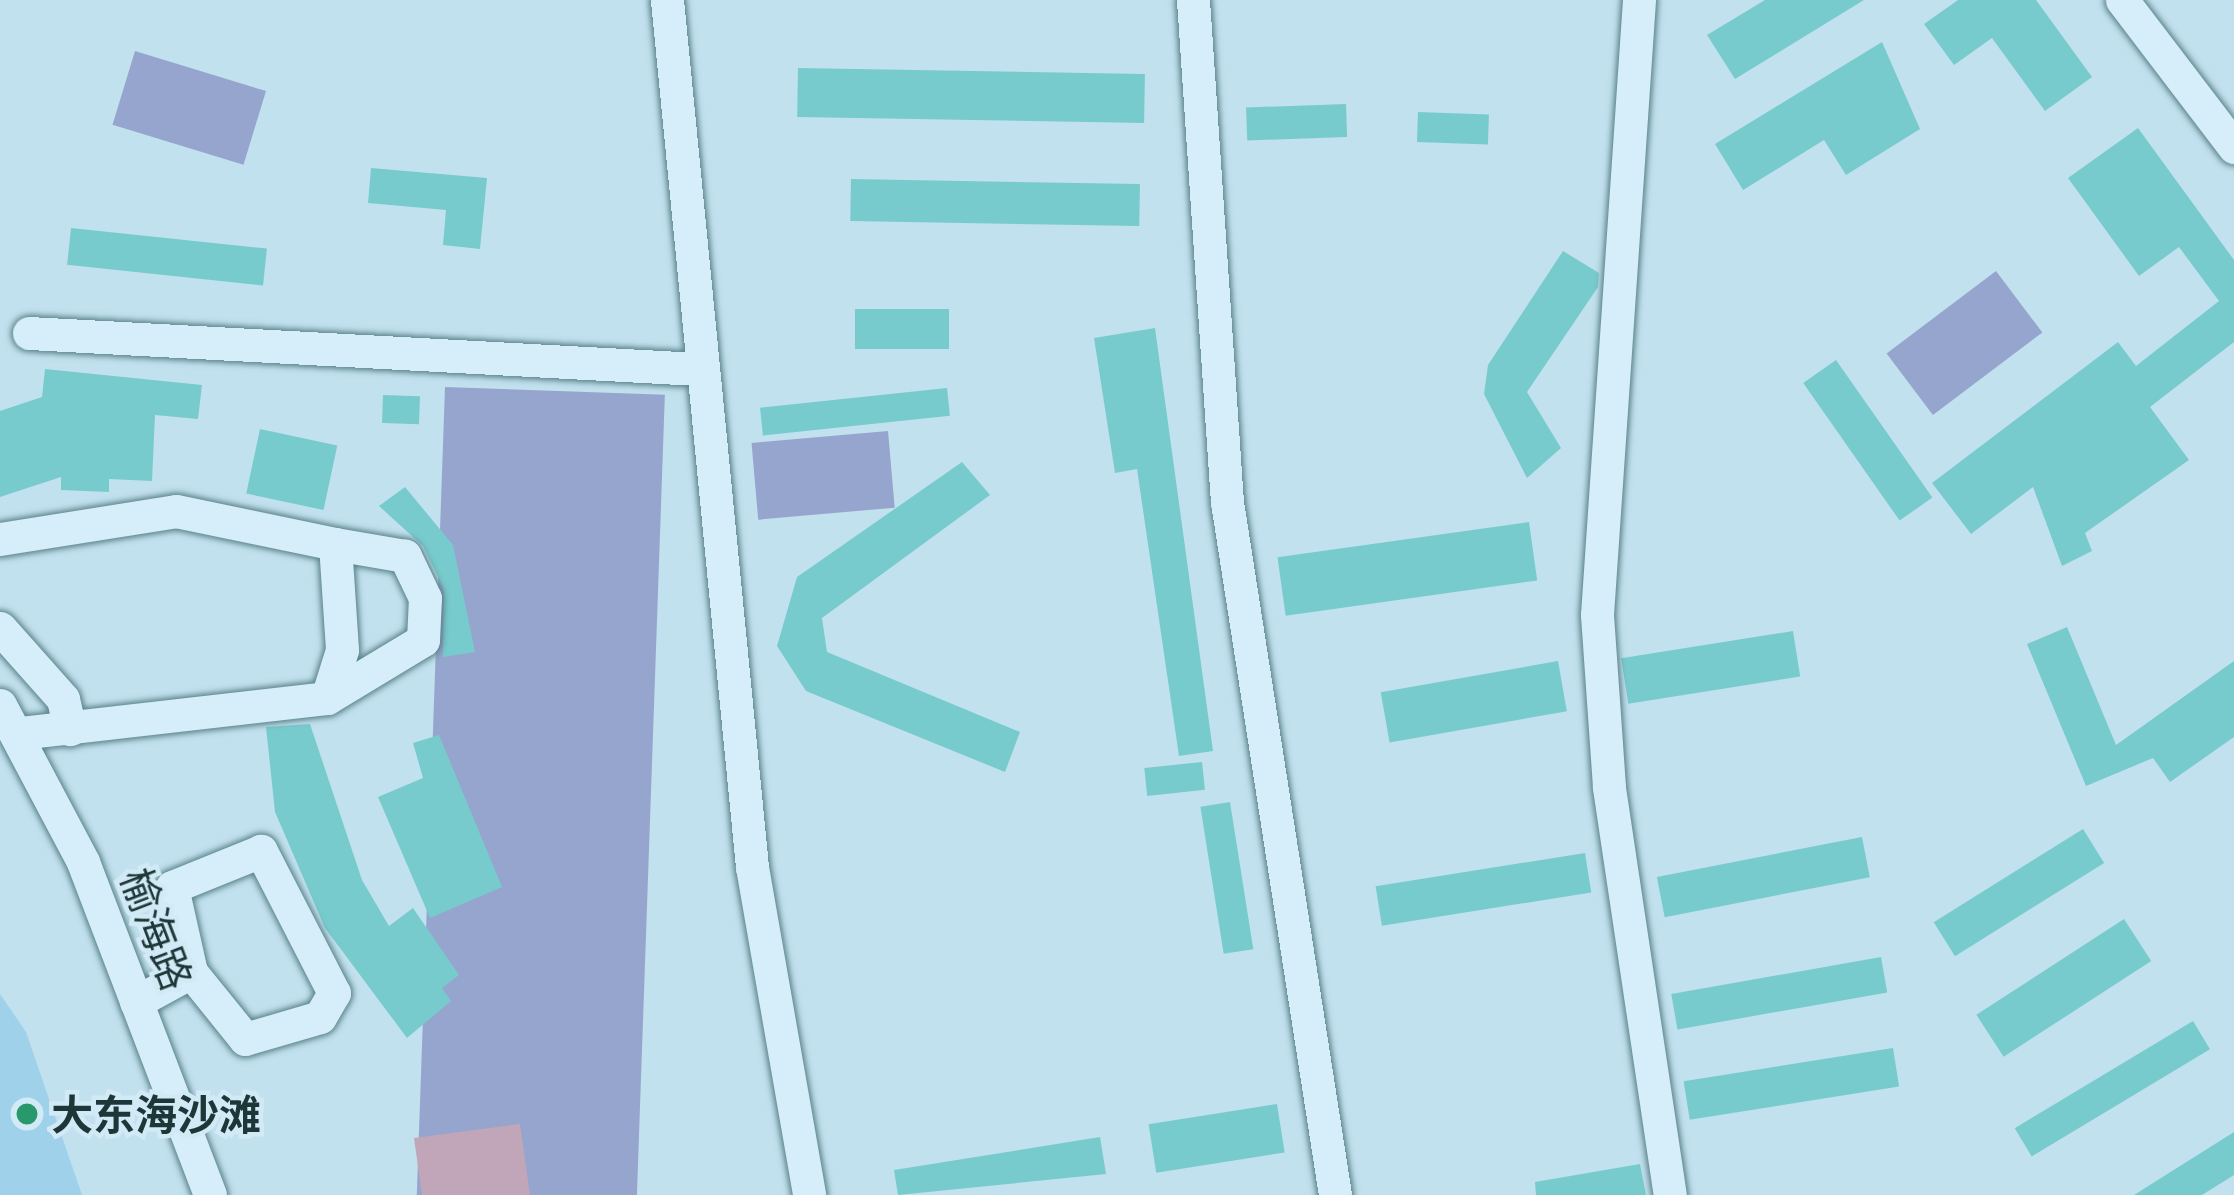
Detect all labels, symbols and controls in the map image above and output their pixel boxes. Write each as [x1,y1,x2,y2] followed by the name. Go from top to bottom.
[111,861,203,997] street label: 榆海路
[51,1089,261,1139] place label: 大东海沙滩
[14,1101,40,1127] marker: 大东海沙滩

